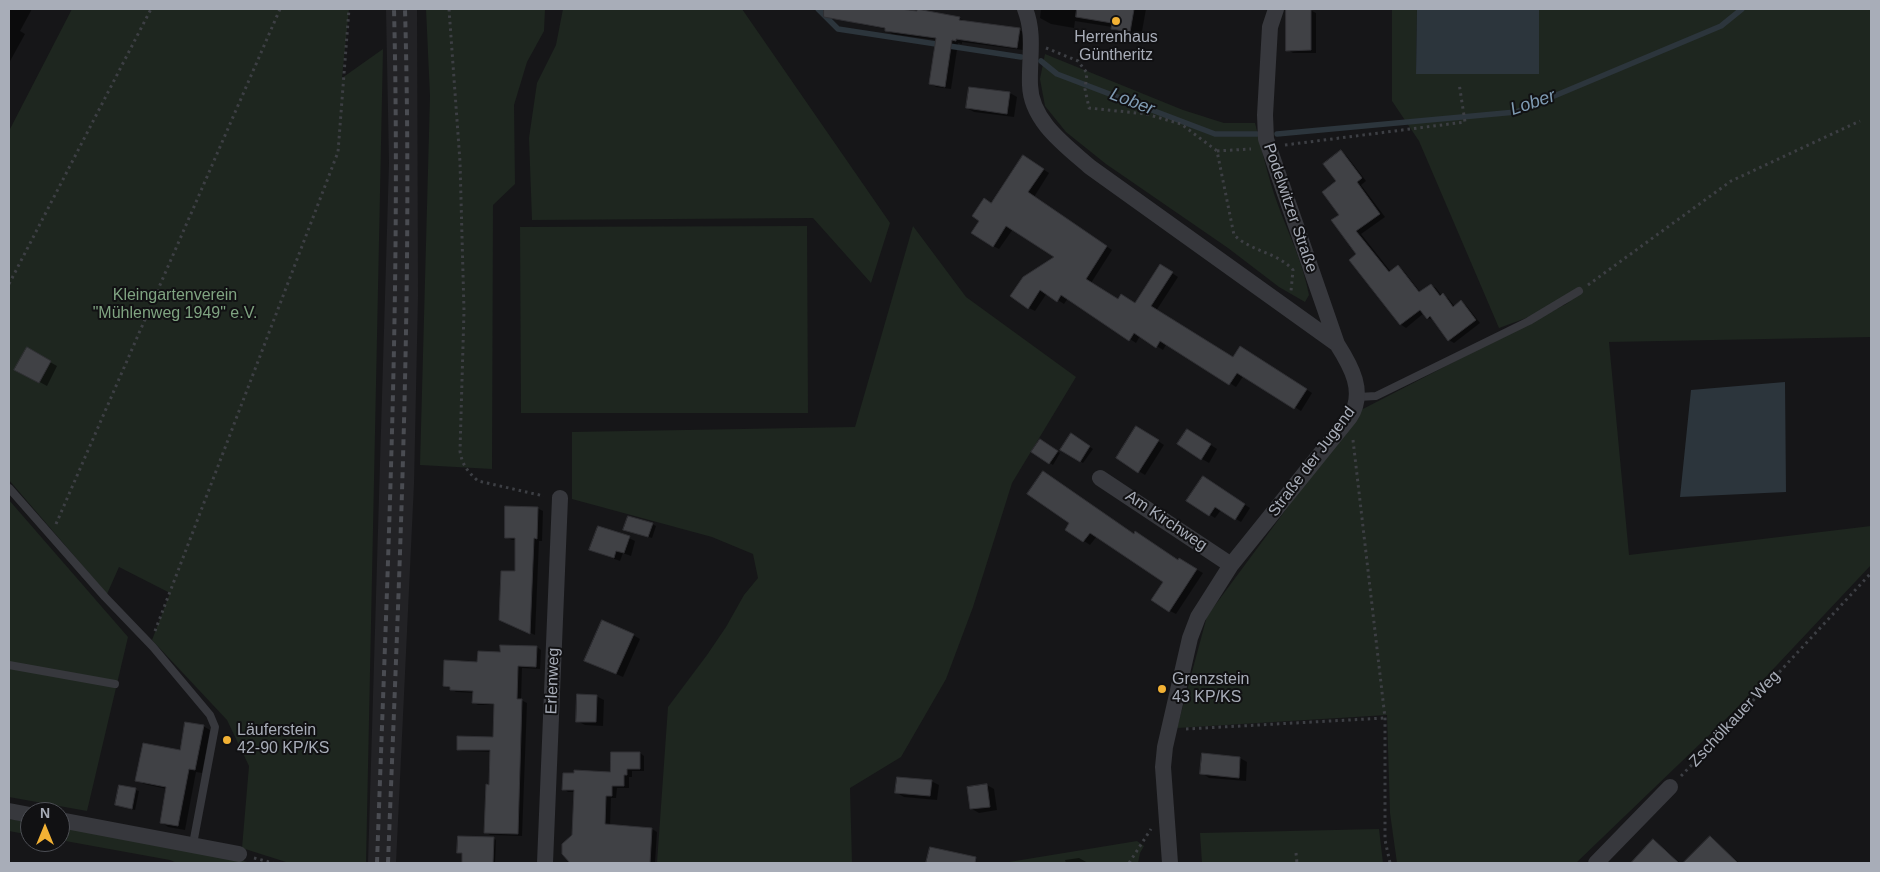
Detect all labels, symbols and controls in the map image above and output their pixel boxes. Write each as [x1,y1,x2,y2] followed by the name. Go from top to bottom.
[1110,15,1122,27] marker: Herrenhaus Güntheritz
[1074,28,1158,66] place label: Herrenhaus Güntheritz
[1107,84,1157,120] water label: Lober
[1508,85,1558,121] water label: Lober
[1259,141,1321,275] street label: Podelwitzer Straße
[93,286,257,324] park label: Kleingartenverein "Mühlenweg 1949" e.V.
[1264,403,1360,521] street label: Straße der Jugend
[1122,487,1210,555] street label: Am Kirchweg
[542,647,564,715] street label: Erlenweg
[1686,667,1784,771] street label: Zschölkauer Weg
[1172,670,1249,708] place label: Grenzstein 43 KP/KS
[1156,683,1168,695] marker: Grenzstein 43 KP/KS
[237,721,330,759] place label: Läuferstein 42-90 KP/KS
[221,734,233,746] marker: Läuferstein 42-90 KP/KS
[20,802,70,852] north arrow
[40,805,50,821] text: N

